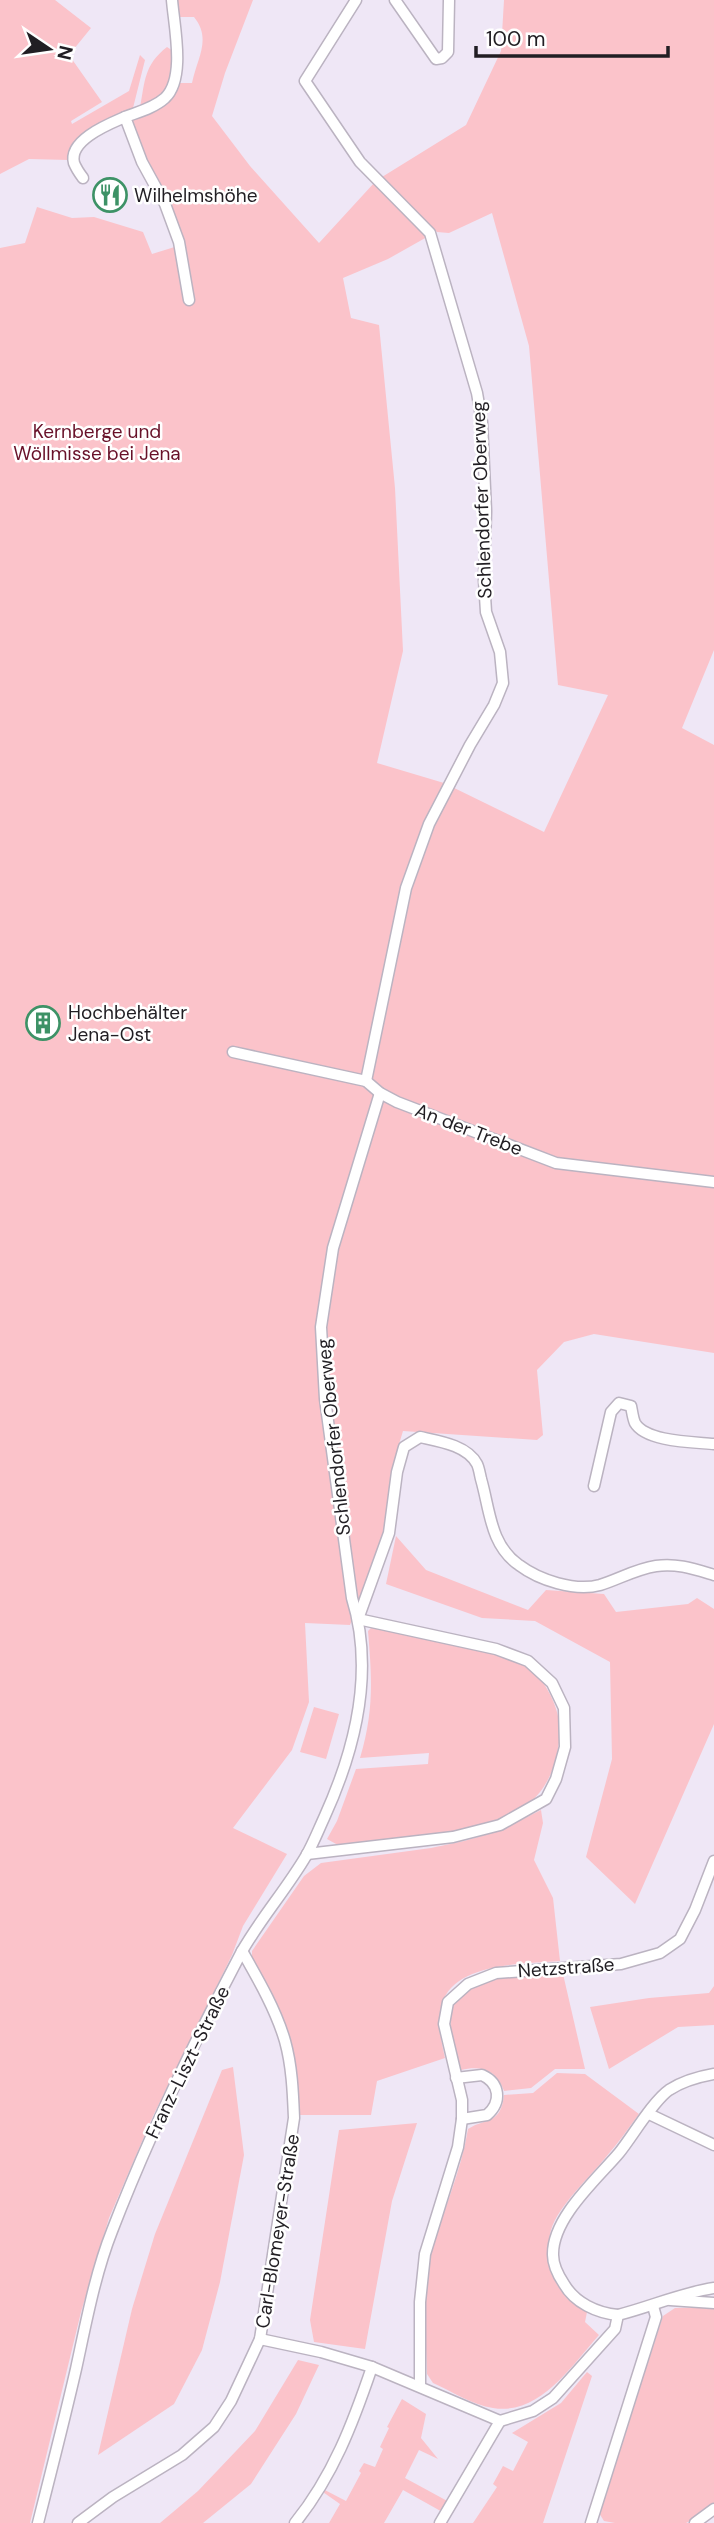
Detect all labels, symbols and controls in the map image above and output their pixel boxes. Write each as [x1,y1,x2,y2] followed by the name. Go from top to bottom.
[14,14,84,84] north arrow
[476,14,668,58] scale bar
[486,25,546,53] text: 100 m
[51,43,79,62] text: N
[91,176,129,214] restaurant icon: Wilhelmshöhe
[134,183,258,208] place label: Wilhelmshöhe
[466,400,497,599] street label: Schlendorfer Oberweg
[13,419,181,466] park label: Kernberge und Wöllmisse bei Jena
[68,1000,187,1047] place label: Hochbehälter Jena-Ost
[24,1004,62,1042] building icon: Hochbehälter Jena-Ost
[412,1098,526,1161] street label: An der Trebe
[311,1337,356,1537] street label: Schlendorfer Oberweg
[517,1952,615,1983] street label: Netzstraße
[140,1982,235,2143] street label: Franz-Liszt-Straße
[250,2132,305,2330] street label: Carl-Blomeyer-Straße

